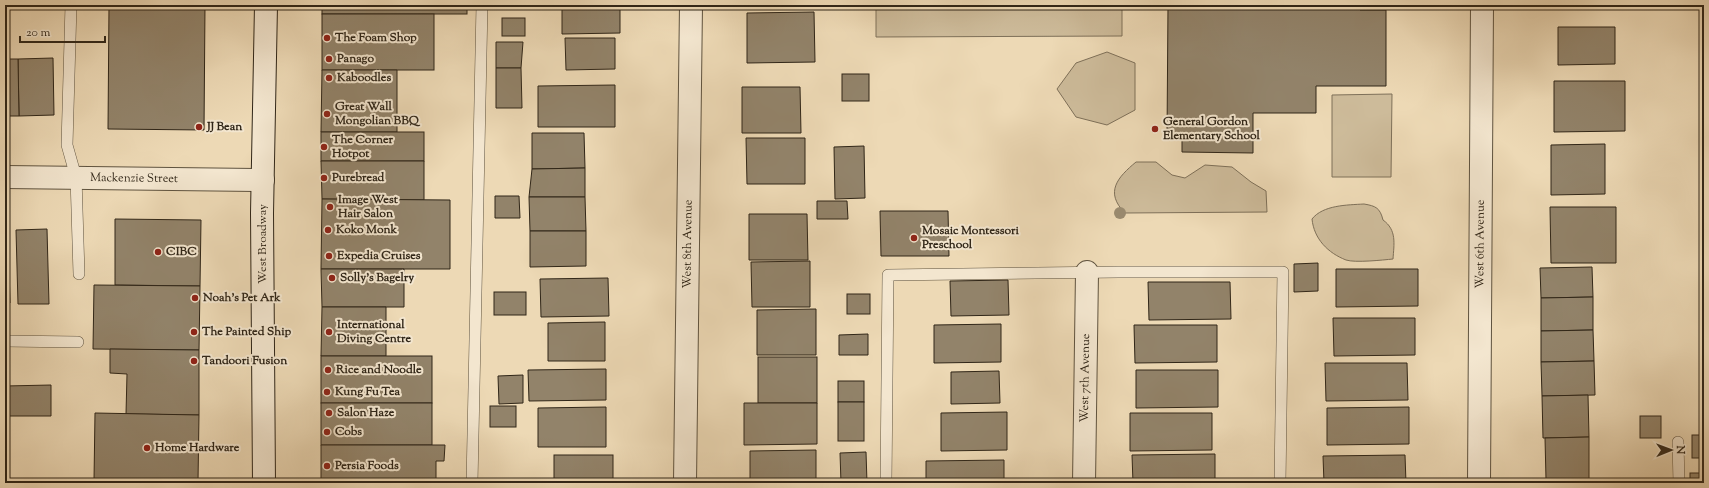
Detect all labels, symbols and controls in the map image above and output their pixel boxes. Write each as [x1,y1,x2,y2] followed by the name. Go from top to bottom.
[20,18,105,44] scale bar
[26,24,51,42] text: 20 m
[334,29,417,47] place label: The Foam Shop
[322,33,332,43] marker: The Foam Shop
[336,50,374,68] place label: Panago
[324,54,334,64] marker: Panago
[336,69,391,87] place label: Kaboodles
[324,73,334,83] marker: Kaboodles
[334,98,421,130] place label: Great Wall Mongolian BBQ
[322,109,332,119] marker: Great Wall Mongolian BBQ
[1162,113,1260,145] place label: General Gordon Elementary School
[206,118,243,136] place label: JJ Bean
[194,122,204,132] marker: JJ Bean
[1150,124,1160,134] marker: General Gordon Elementary School
[331,131,393,163] place label: The Corner Hotpot
[319,142,329,152] marker: The Corner Hotpot
[90,169,178,188] street label: Mackenzie Street
[331,169,385,187] place label: Purebread
[319,173,329,183] marker: Purebread
[337,191,399,223] place label: Image West Hair Salon
[678,199,698,289] street label: West 8th Avenue
[1471,199,1490,289] street label: West 6th Avenue
[325,202,335,212] marker: Image West Hair Salon
[254,204,272,284] street label: West Broadway
[335,221,398,239] place label: Koko Monk
[921,222,1020,254] place label: Mosaic Montessori Preschool
[323,225,333,235] marker: Koko Monk
[909,233,919,243] marker: Mosaic Montessori Preschool
[166,243,197,261] place label: CIBC
[153,247,163,257] marker: CIBC
[336,247,421,265] place label: Expedia Cruises
[324,251,334,261] marker: Expedia Cruises
[340,269,414,287] place label: Solly's Bagelry
[327,273,337,283] marker: Solly's Bagelry
[202,289,281,307] place label: Noah's Pet Ark
[190,293,200,303] marker: Noah's Pet Ark
[336,316,411,348] place label: International Diving Centre
[201,323,292,341] place label: The Painted Ship
[189,327,199,337] marker: The Painted Ship
[324,327,334,337] marker: International Diving Centre
[1076,333,1095,423] street label: West 7th Avenue
[201,352,288,370] place label: Tandoori Fusion
[189,356,199,366] marker: Tandoori Fusion
[335,361,422,379] place label: Rice and Noodle
[323,365,333,375] marker: Rice and Noodle
[334,383,400,401] place label: Kung Fu Tea
[322,387,332,397] marker: Kung Fu Tea
[337,404,395,422] place label: Salon Haze
[324,408,334,418] marker: Salon Haze
[335,423,362,441] place label: Cobs
[322,427,332,437] marker: Cobs
[1651,430,1691,470] north arrow
[154,439,240,457] place label: Home Hardware
[142,443,152,453] marker: Home Hardware
[1672,444,1688,455] text: N
[334,457,399,475] place label: Persia Foods
[322,461,332,471] marker: Persia Foods

